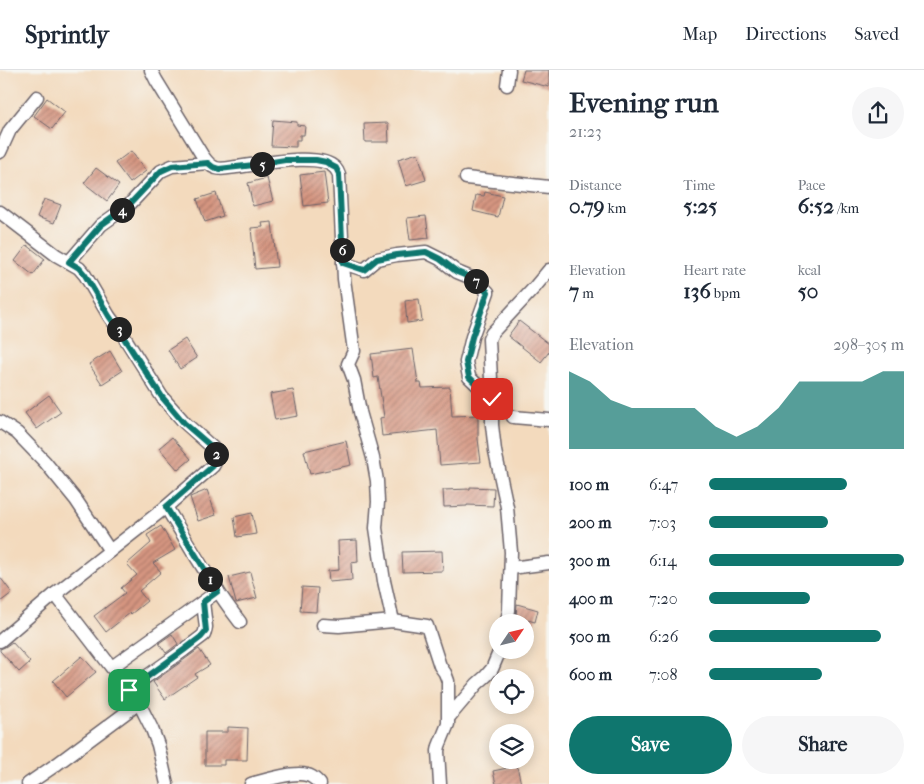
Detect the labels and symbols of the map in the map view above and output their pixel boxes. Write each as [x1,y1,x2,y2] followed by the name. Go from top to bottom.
[250,152,274,176] pin: 5
[110,198,134,222] pin: 4
[330,238,354,262] pin: 6
[464,268,488,294] pin: 7
[106,316,132,342] pin: 3
[471,378,513,420] pin
[204,442,228,466] pin: 2
[198,566,222,592] pin: 1
[489,614,534,659] north arrow
[108,669,150,711] pin

